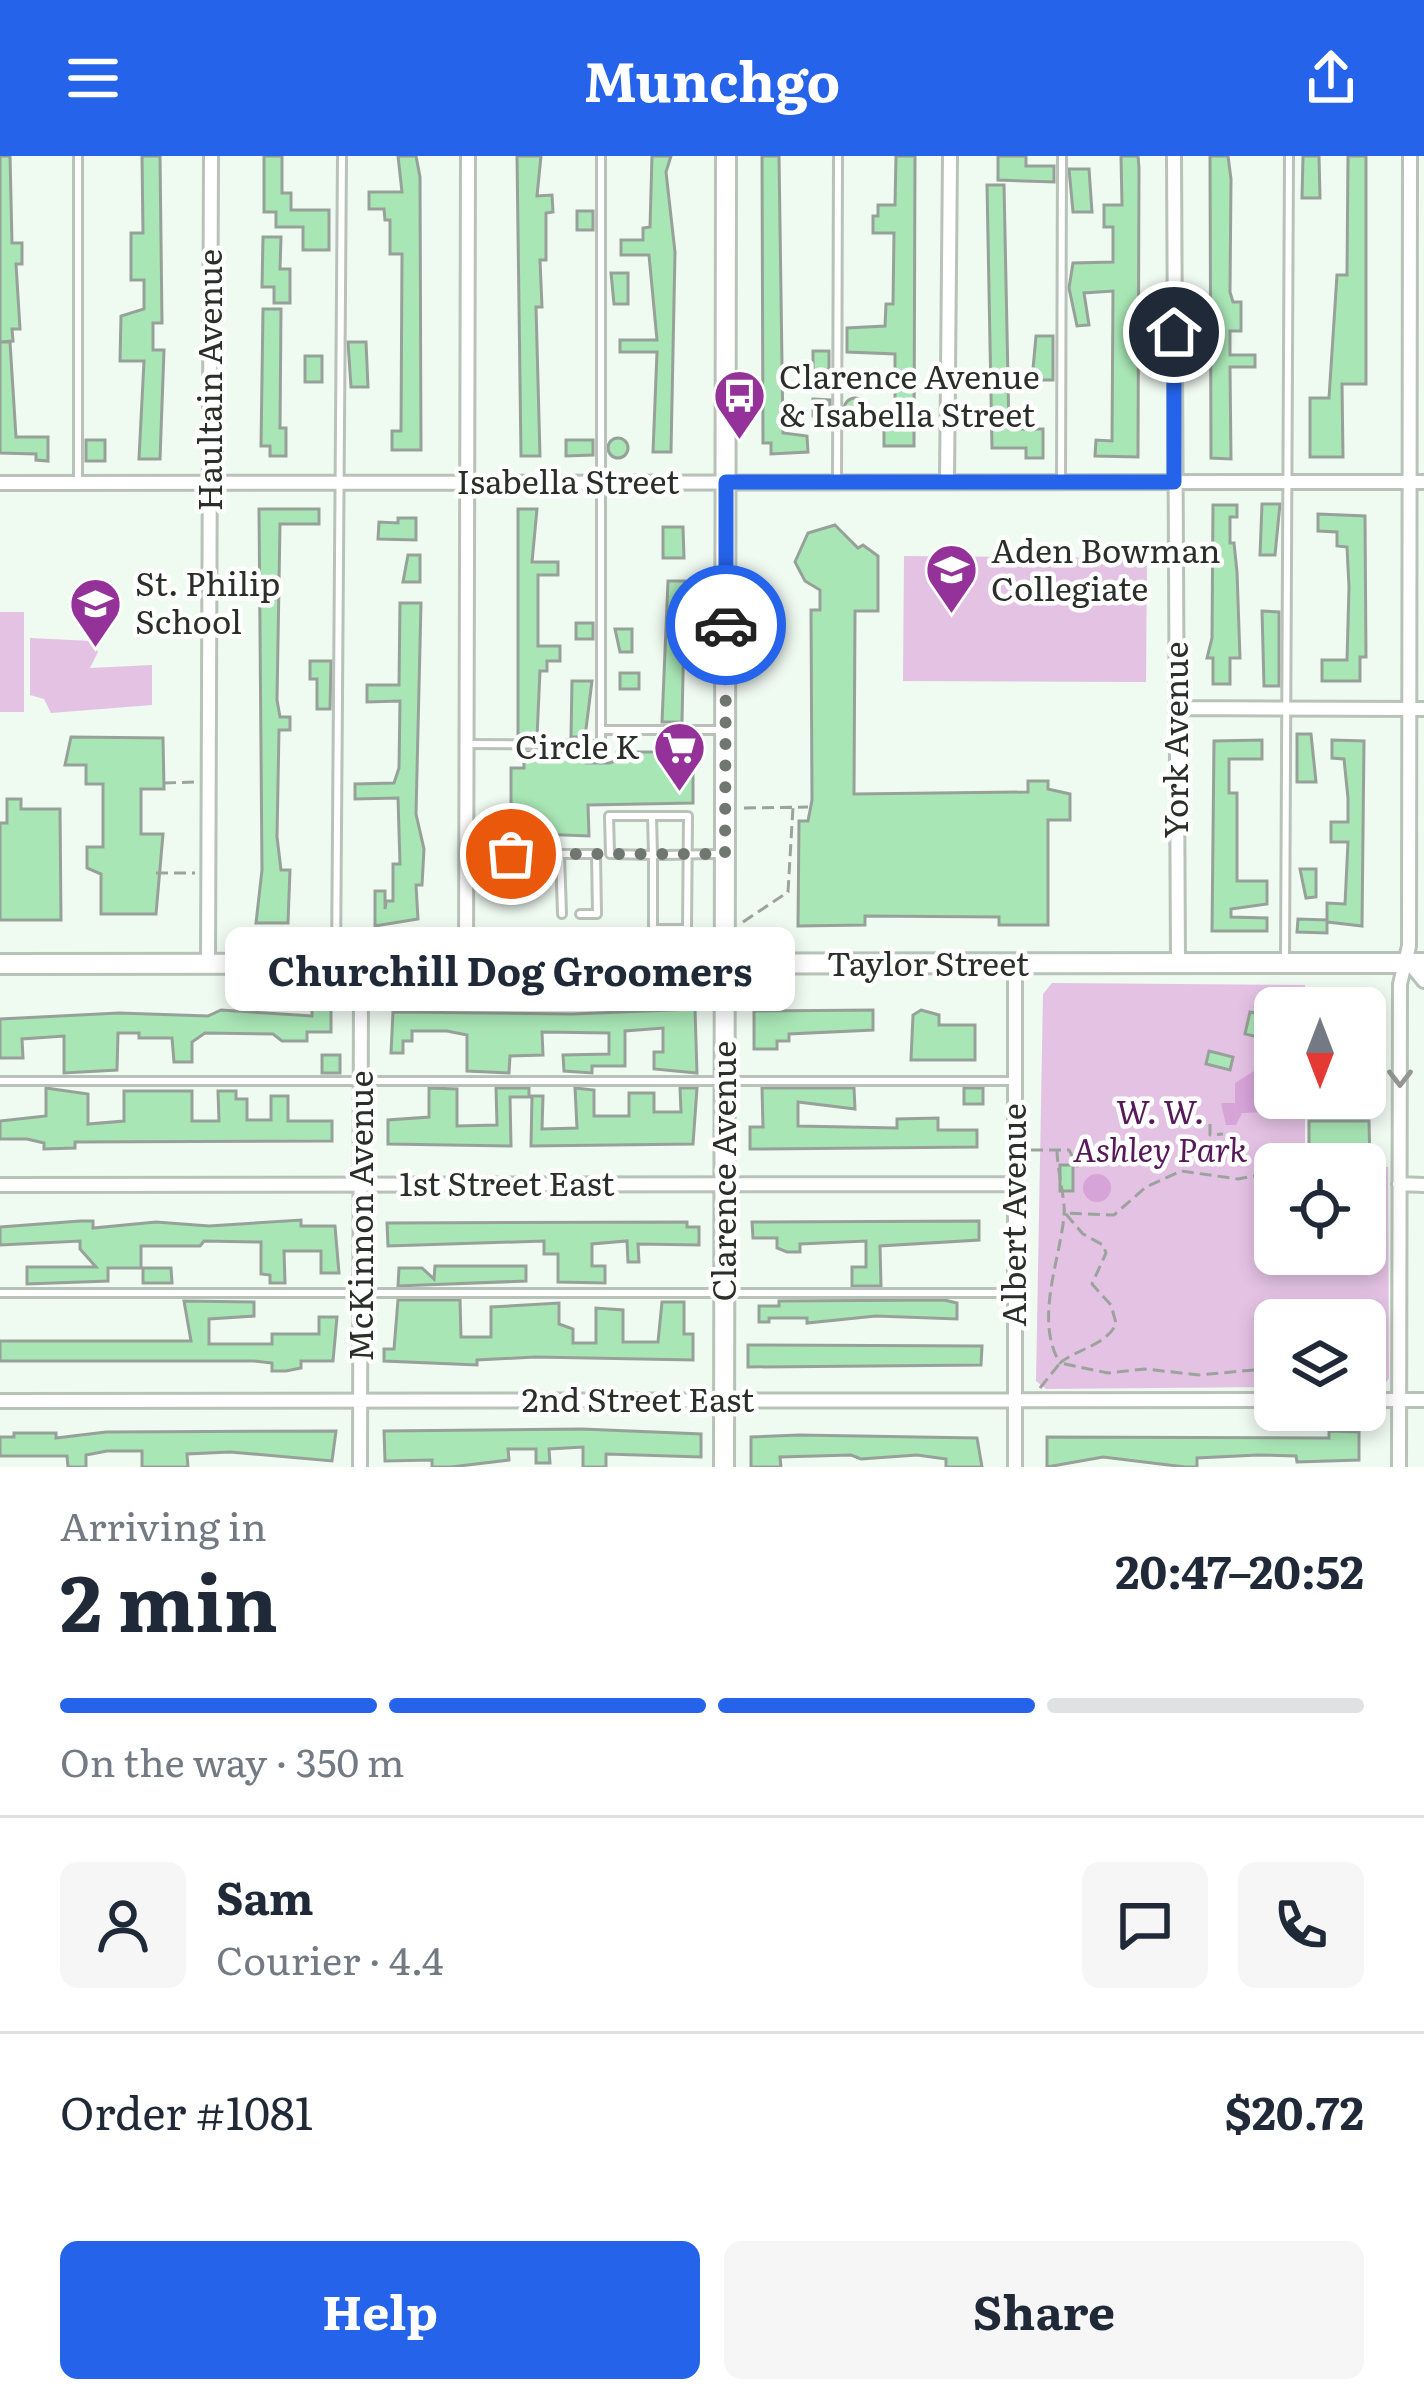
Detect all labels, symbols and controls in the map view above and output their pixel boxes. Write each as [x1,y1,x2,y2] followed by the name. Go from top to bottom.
[584,38,840,119] text: Munchgo
[60,45,126,111] icon: menu
[1298,45,1364,111] icon: share
[183,249,232,511] street label: Haultain Avenue
[1123,281,1225,383] pin
[1141,299,1207,365] icon: home
[779,350,1040,437] place label: Clarence Avenue & Isabella Street
[712,368,768,442] bus stop icon: Clarence Avenue & Isabella Street
[457,455,680,504] street label: Isabella Street
[991,524,1221,611] place label: Aden Bowman Collegiate
[924,542,980,616] school or university icon: Aden Bowman Collegiate
[135,557,280,644] place label: St. Philip School
[666,565,786,685] courier
[68,575,124,649] school or university icon: St. Philip School
[693,592,759,658] icon: car
[1149,641,1198,839] street label: York Avenue
[651,719,707,793] supermarket icon: Circle K
[515,720,640,769] place label: Circle K
[460,803,562,905] pin
[478,821,544,887] icon: bag
[226,926,796,1010] callout: Churchill Dog Groomers
[827,937,1030,986] street label: Taylor Street
[268,940,752,998] text: Churchill Dog Groomers
[1254,987,1386,1119] north arrow
[1254,987,1386,1431] map controls
[697,1041,746,1301] street label: Clarence Avenue
[334,1070,383,1362] street label: McKinnon Avenue
[1387,1070,1413,1088] one-way arrow
[1073,1085,1247,1172] park label: W. W. Ashley Park
[987,1103,1036,1327] street label: Albert Avenue
[1254,1143,1386,1275] button: locate
[399,1157,615,1206] street label: 1st Street East
[1254,1299,1386,1431] button: layers
[522,1373,755,1422] street label: 2nd Street East
[60,1495,267,1553] text: Arriving in
[1115,1536,1364,1603] text: 20:47–20:52
[60,1540,278,1656] text: 2 min
[60,1731,405,1789] text: On the way · 350 m
[60,1862,186,1988] button: person
[216,1862,314,1929] text: Sam
[1082,1862,1208,1988] button: chat
[1238,1862,1364,1988] button: phone
[216,1929,443,1987] text: Courier · 4.4
[60,2077,313,2144] text: Order #1081
[1225,2077,1364,2144] text: $20.72
[60,2241,700,2379] button: Help
[724,2241,1364,2379] button: Share

